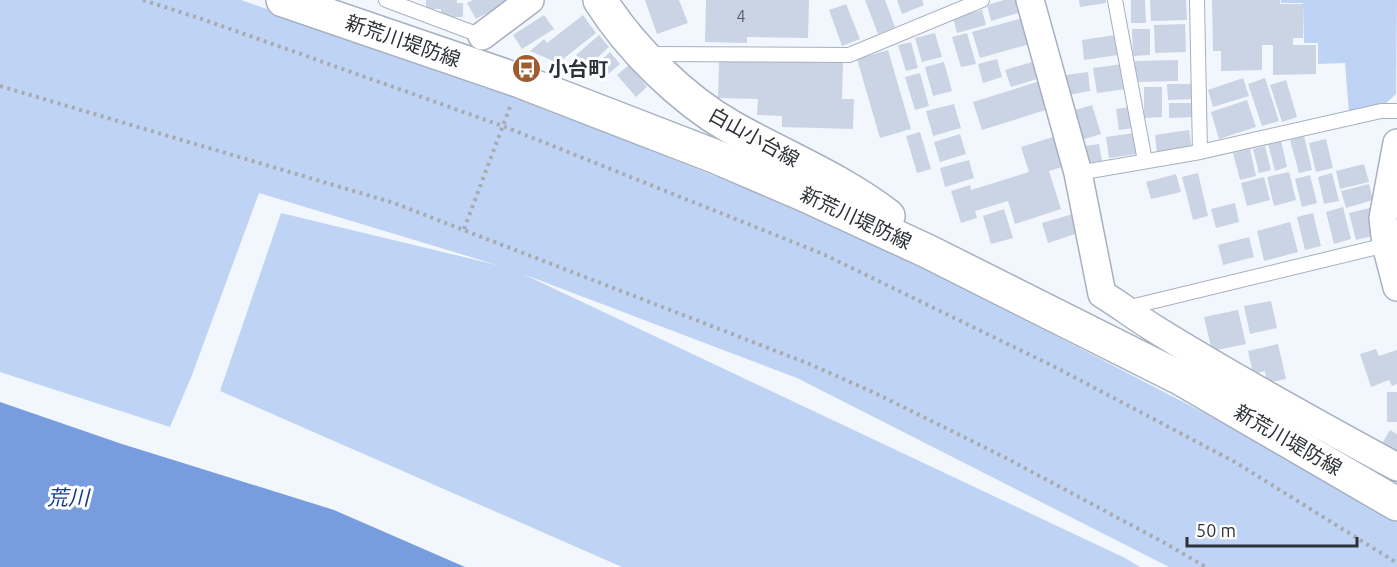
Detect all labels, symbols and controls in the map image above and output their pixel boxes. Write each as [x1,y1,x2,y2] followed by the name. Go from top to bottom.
[736,7,746,25] house number: 4
[343,10,464,71] street label: 新荒川堤防線
[511,53,543,85] bus stop icon: 小台町
[548,57,608,80] place label: 小台町
[705,102,804,171] street label: 白山小台線
[797,182,915,253] street label: 新荒川堤防線
[1231,400,1346,480] street label: 新荒川堤防線
[47,485,91,509] water label: 荒川
[1187,510,1356,548] scale bar
[1196,520,1236,540] text: 50 m

